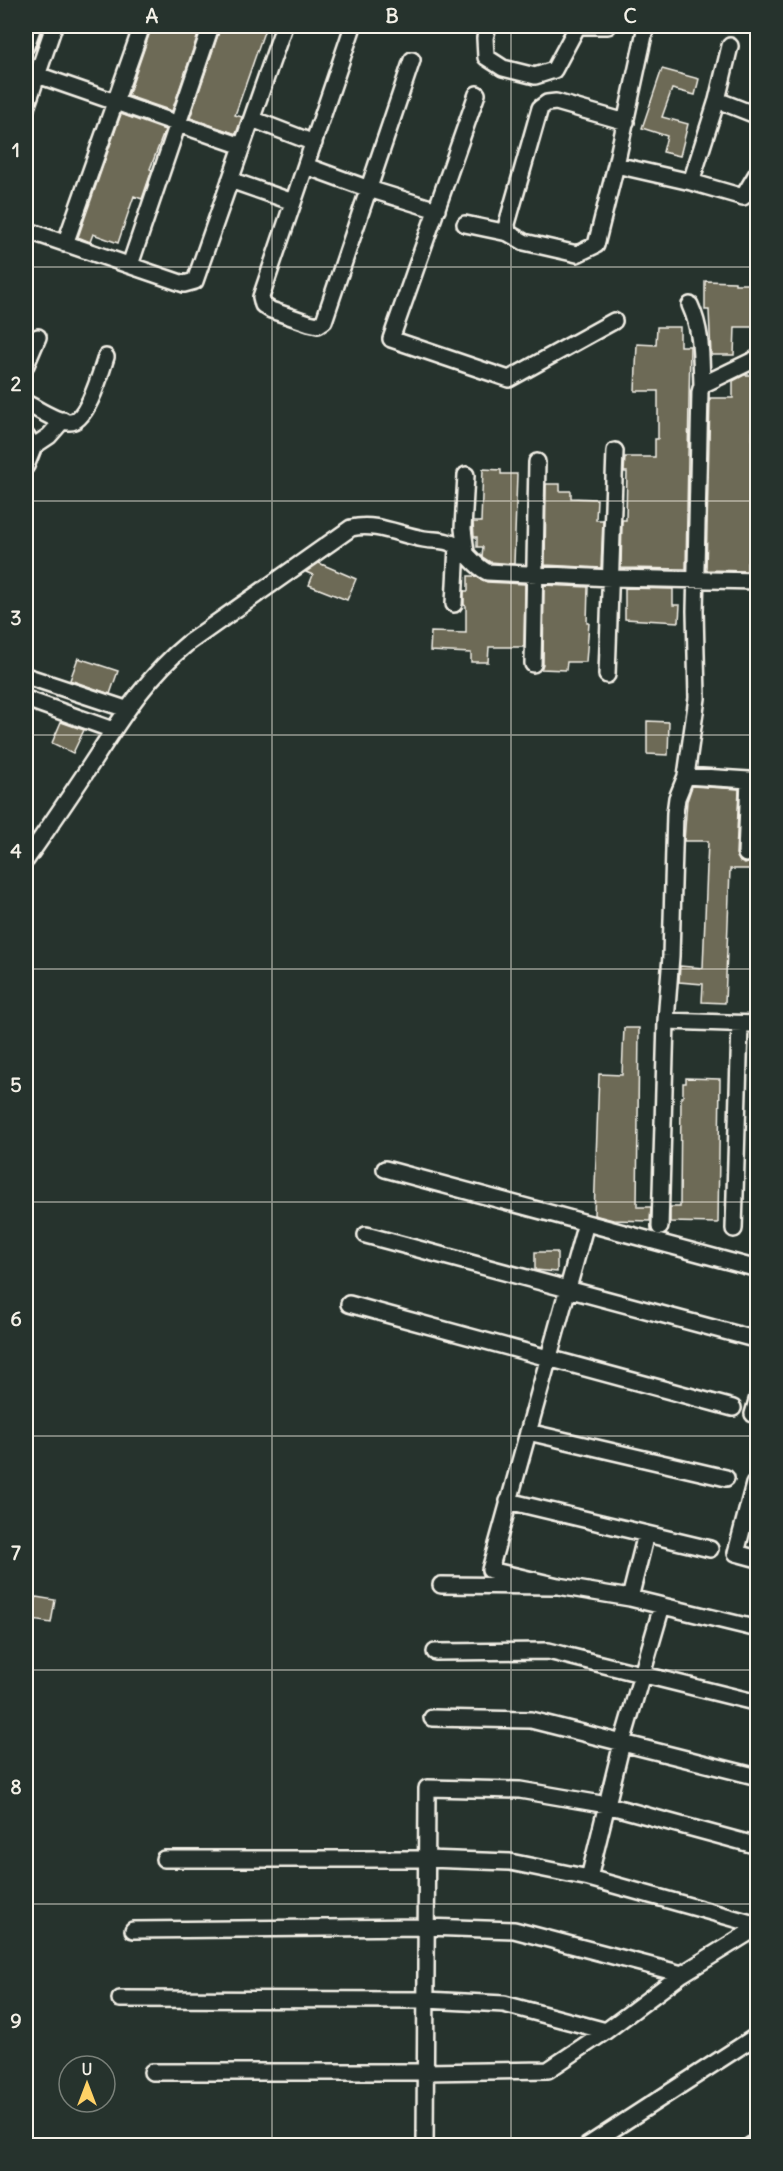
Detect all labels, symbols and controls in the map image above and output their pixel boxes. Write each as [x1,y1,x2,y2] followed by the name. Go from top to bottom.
[146,3,159,28] text: A
[385,3,399,28] text: B
[623,3,637,28] text: C
[12,137,20,162] text: 1
[11,371,22,396] text: 2
[10,605,22,630] text: 3
[10,838,22,863] text: 4
[10,1072,22,1097] text: 5
[10,1306,22,1331] text: 6
[11,1540,21,1565] text: 7
[10,1774,22,1799] text: 8
[10,2008,22,2033] text: 9
[57,2054,117,2114] north arrow
[82,2059,92,2079] text: U

